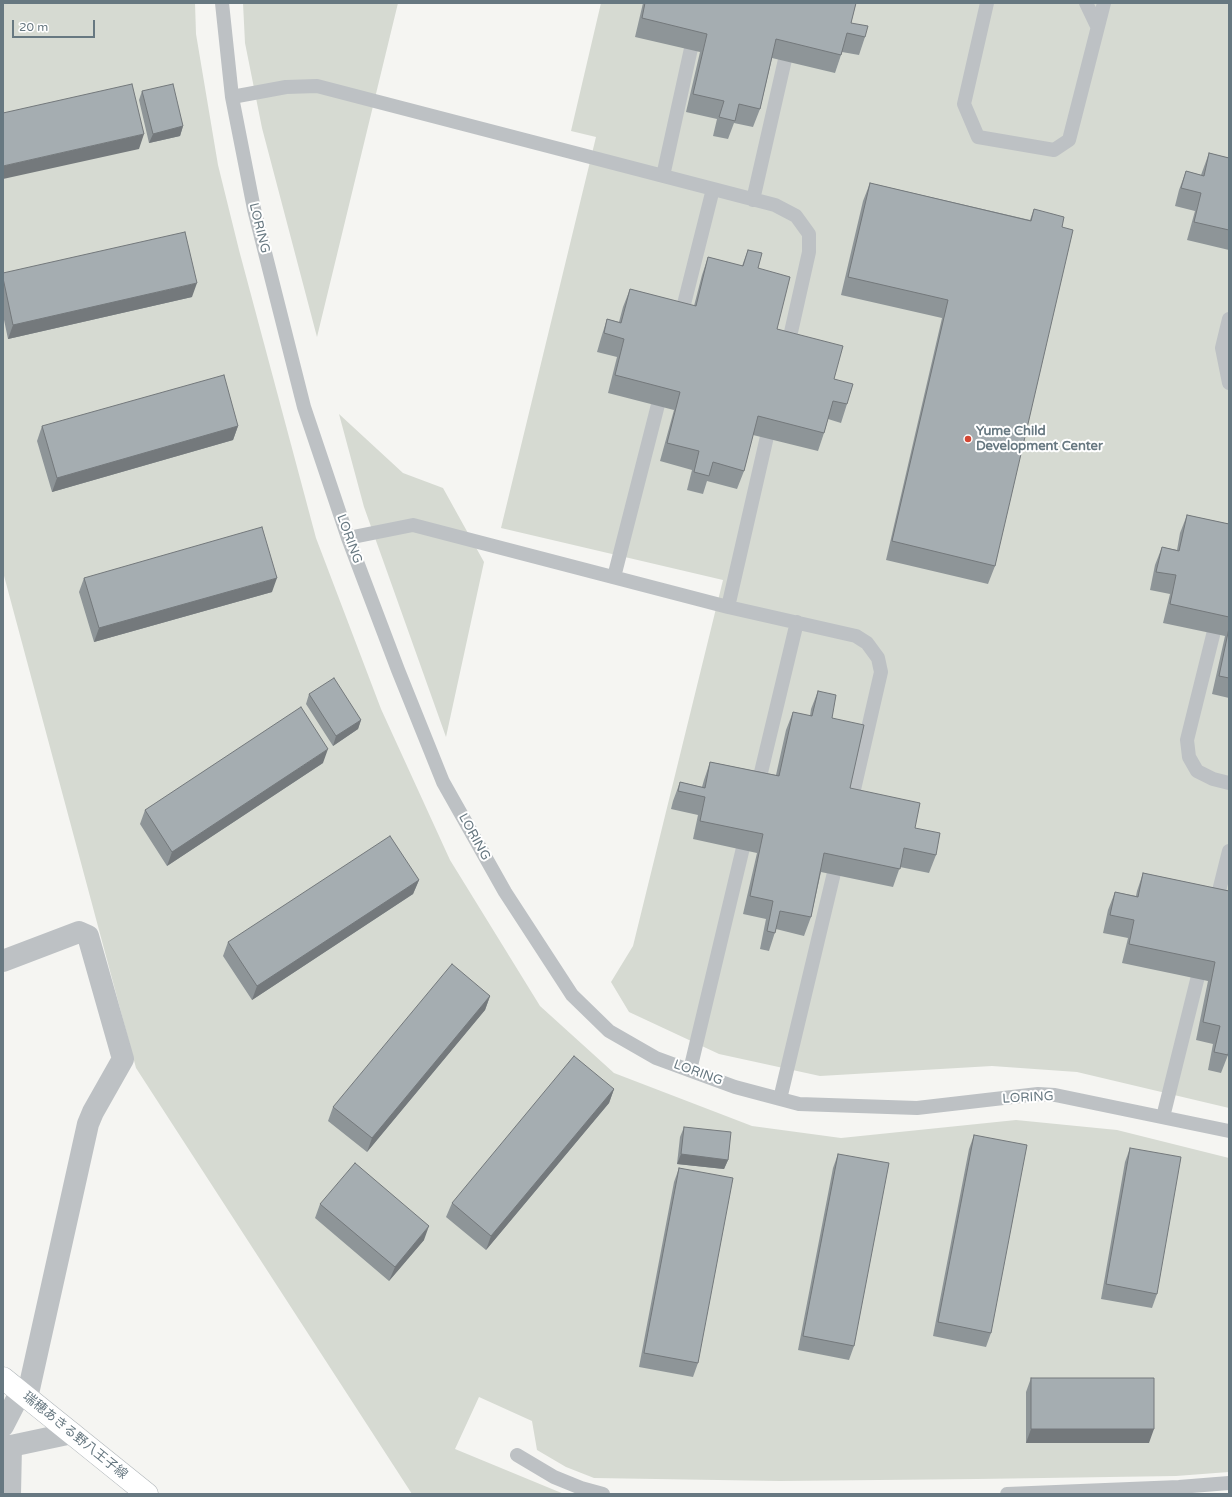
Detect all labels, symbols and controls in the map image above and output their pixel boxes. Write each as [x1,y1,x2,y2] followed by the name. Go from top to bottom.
[14,12,97,38] scale bar
[19,20,48,34] text: 20 m
[245,201,273,255] street label: LORING
[976,424,1103,455] place label: Yume Child Development Center
[963,434,973,444] marker: Yume Child Development Center
[333,512,365,566] street label: LORING
[455,811,493,863] street label: LORING
[671,1057,725,1089] street label: LORING
[1002,1089,1054,1107] street label: LORING
[20,1389,130,1483] street label: 瑞穂あきる野八王子線

